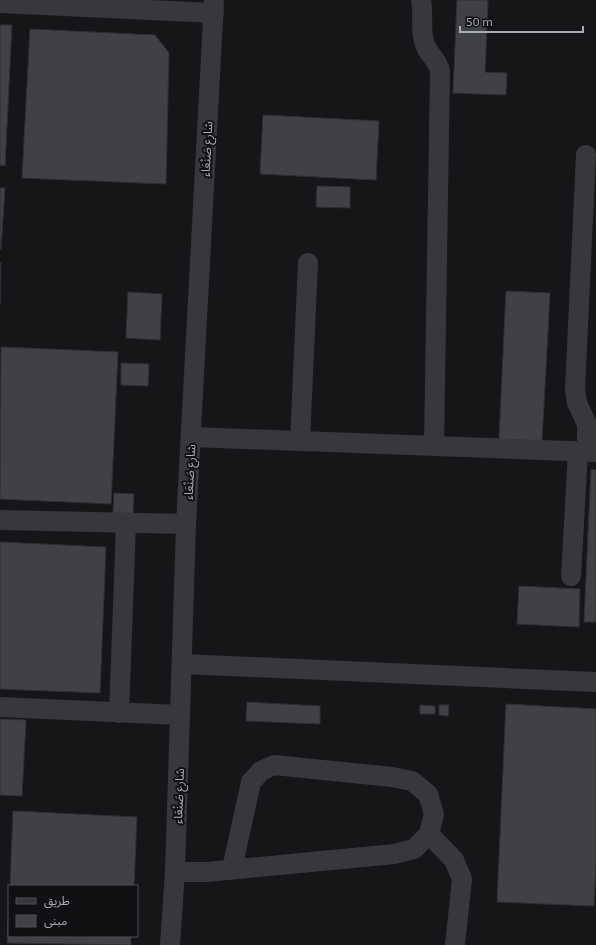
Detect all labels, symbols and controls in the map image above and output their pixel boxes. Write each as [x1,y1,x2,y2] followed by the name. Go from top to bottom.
[460,8,583,34] scale bar
[466,14,493,28] text: 50 m
[198,121,217,177] street label: شارع صَنْعَاء
[181,444,200,500] street label: شارع صَنْعَاء
[170,768,189,824] street label: شارع صَنْعَاء
[8,885,138,937] legend
[44,893,70,909] text: طريق
[44,913,67,928] text: مبنى

